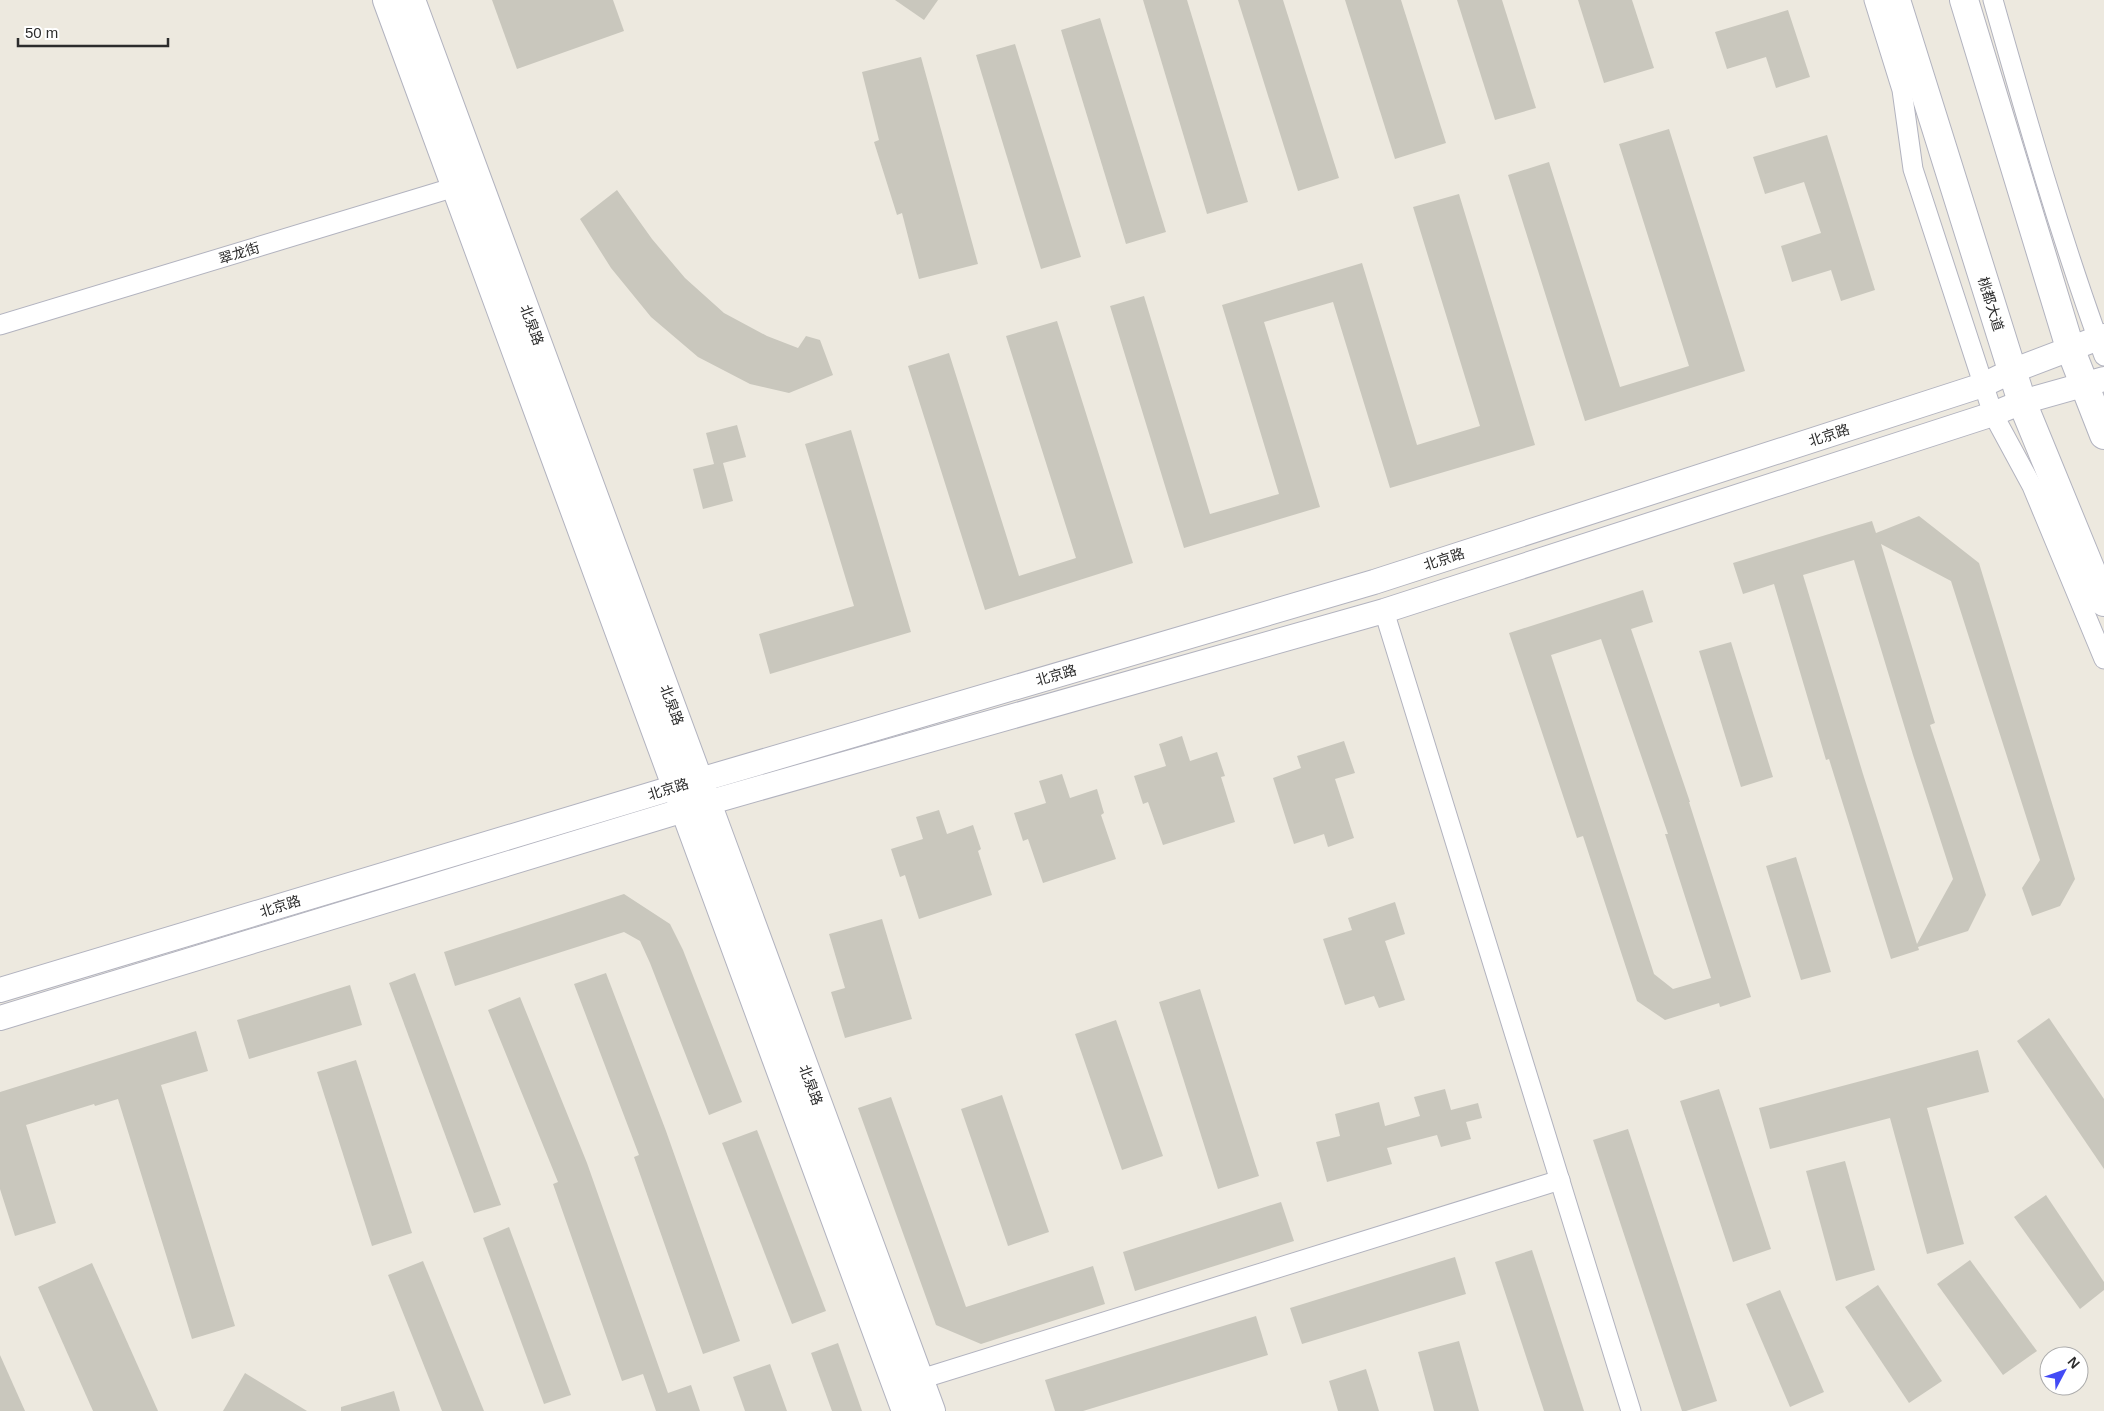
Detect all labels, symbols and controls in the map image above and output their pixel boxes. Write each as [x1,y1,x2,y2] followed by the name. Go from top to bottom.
[18,15,168,47] scale bar
[25,24,58,41] text: 50 m
[217,239,261,267] street label: 翠龙街
[1975,275,2007,333] street label: 桃都大道
[517,303,547,347] street label: 北泉路
[1807,421,1851,449] street label: 北京路
[1422,545,1466,573] street label: 北京路
[1034,662,1078,688] street label: 北京路
[657,683,687,727] street label: 北泉路
[646,775,690,803] street label: 北京路
[258,892,302,920] street label: 北京路
[796,1063,826,1107] street label: 北泉路
[2039,1346,2089,1396] north arrow
[2064,1353,2083,1372] text: N

